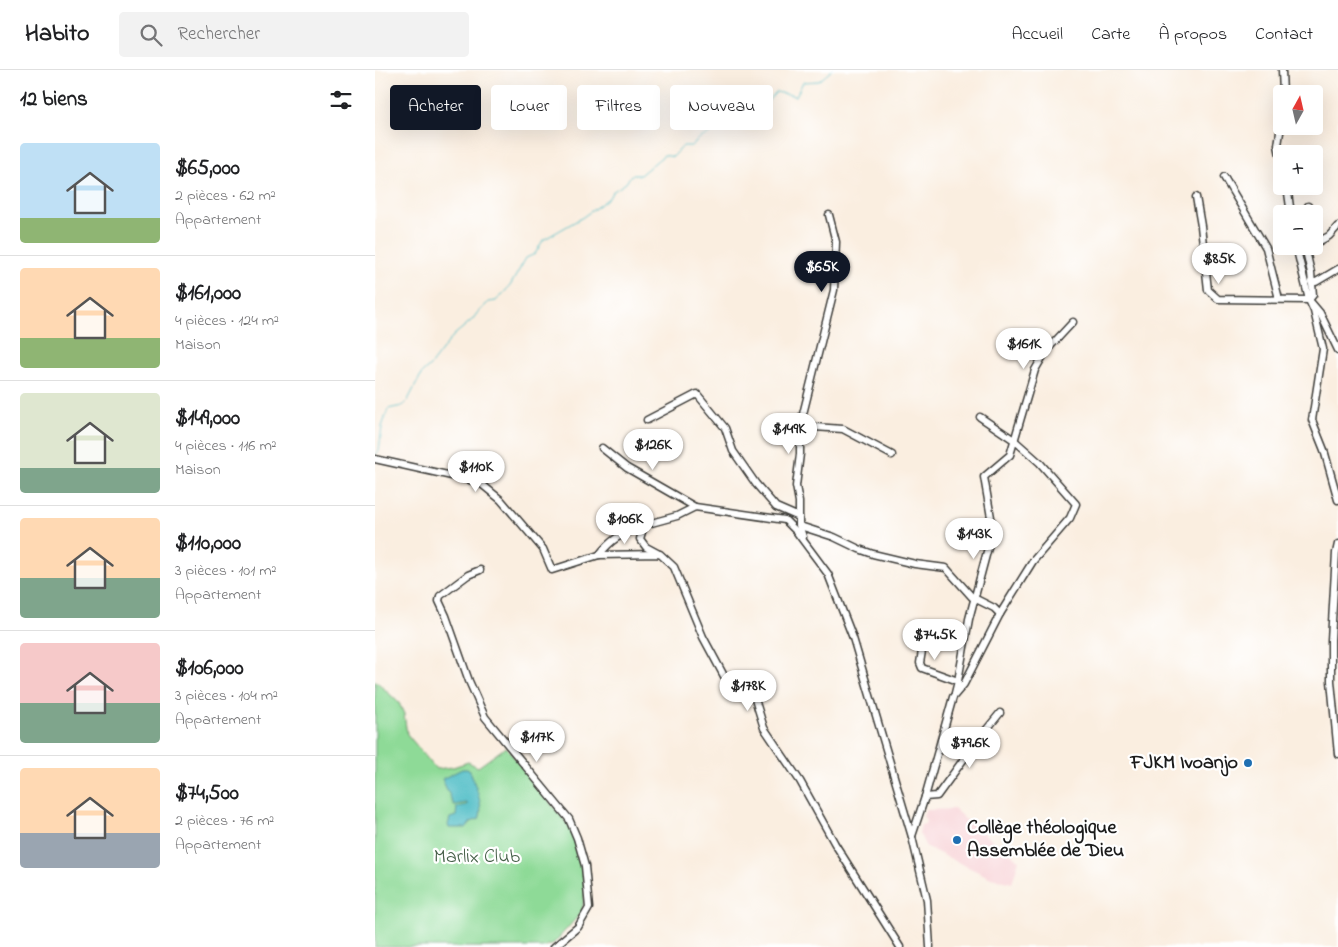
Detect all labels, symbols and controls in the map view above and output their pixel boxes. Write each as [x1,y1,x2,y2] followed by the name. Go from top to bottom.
[119,12,469,57] search box
[25,17,89,52] text: Habito
[137,21,165,49] icon: search
[177,21,260,48] text: Rechercher
[1011,22,1063,48] text: Accueil
[1091,22,1130,48] text: Carte
[1158,22,1227,48] text: À propos
[1255,22,1313,48] text: Contact
[20,85,88,115] text: 12 biens
[390,85,481,130] chip: Acheter
[491,85,567,130] chip: Louer
[577,85,660,130] chip: Filtres
[670,85,773,130] chip: Nouveau
[1273,85,1323,135] north arrow
[1273,85,1323,255] map controls
[327,86,355,114] icon: filters
[1273,145,1323,195] button: +
[175,154,240,184] text: $65,000
[60,163,120,223] icon: home
[175,184,276,208] text: 2 pièces · 62 m²
[1273,205,1323,255] button: −
[175,208,261,232] text: Appartement
[1189,242,1249,285] pin: $85K
[1203,247,1235,271] text: $85K
[792,250,852,293] pin: $65K
[805,255,839,279] text: $65K
[175,279,241,309] text: $161,000
[60,288,120,348] icon: home
[175,309,279,333] text: 4 pièces · 124 m²
[989,328,1059,370] pin: $161K
[1007,332,1041,356] text: $161K
[175,333,221,357] text: Maison
[175,404,240,434] text: $149,000
[754,412,824,455] pin: $149K
[60,413,120,473] icon: home
[772,417,806,441] text: $149K
[618,428,688,471] pin: $126K
[634,433,672,457] text: $126K
[175,434,277,458] text: 4 pièces · 116 m²
[441,450,511,493] pin: $110K
[459,455,493,479] text: $110K
[175,458,221,482] text: Maison
[590,502,660,545] pin: $106K
[607,507,643,531] text: $106K
[939,518,1009,560] pin: $143K
[956,522,992,546] text: $143K
[175,529,241,559] text: $110,000
[60,538,120,598] icon: home
[175,559,276,583] text: 3 pièces · 101 m²
[175,583,261,607] text: Appartement
[894,618,976,661] pin: $74.5K
[913,623,957,647] text: $74.5K
[175,654,244,684] text: $106,000
[60,663,120,723] icon: home
[713,670,783,712] pin: $178K
[730,674,766,698] text: $178K
[175,684,278,708] text: 3 pièces · 104 m²
[175,708,261,732] text: Appartement
[502,720,572,763] pin: $117K
[520,725,554,749] text: $117K
[929,726,1011,769] pin: $79.6K
[950,731,990,755] text: $79.6K
[1130,749,1238,778] place label: FJKM Ivoanjo
[1242,757,1254,769] marker: FJKM Ivoanjo
[175,779,239,809] text: $74,500
[60,788,120,848] icon: home
[175,809,274,833] text: 2 pièces · 76 m²
[967,814,1124,866] place label: Collège théologique Assemblée de Dieu
[175,833,261,857] text: Appartement
[951,834,963,846] marker: Collège théologique Assemblée de Dieu
[434,843,521,872] park label: Marlix Club

